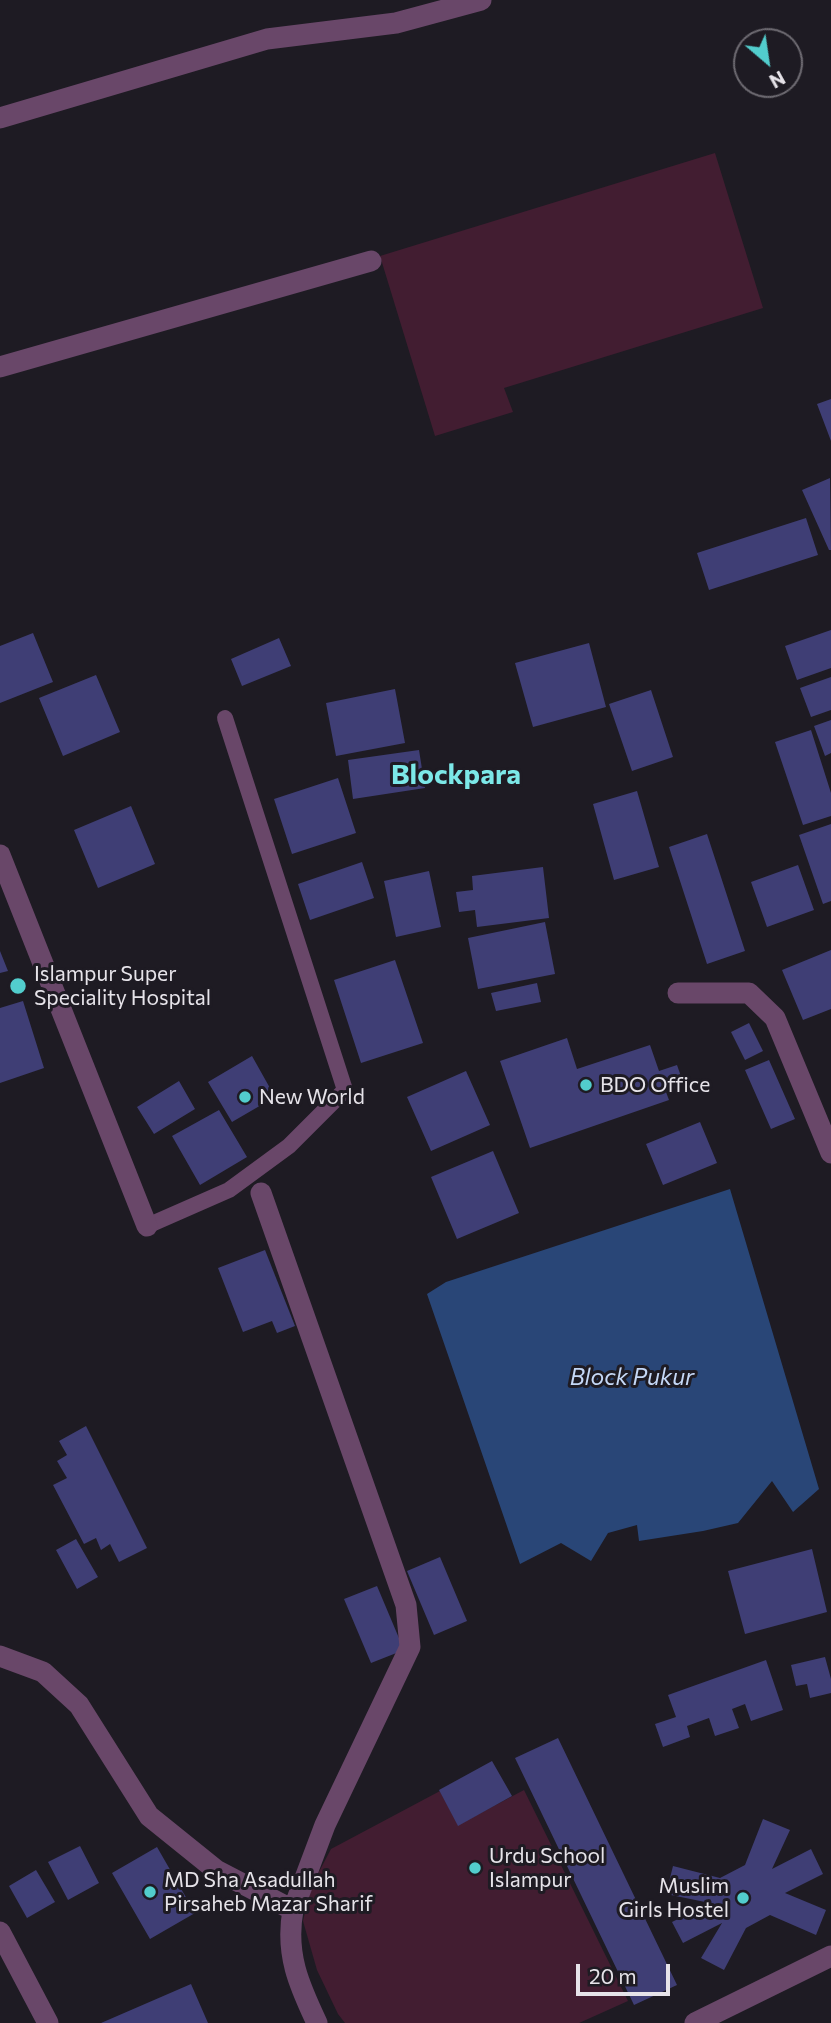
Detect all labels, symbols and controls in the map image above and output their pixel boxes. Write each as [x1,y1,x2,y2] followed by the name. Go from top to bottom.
[733,28,803,98] north arrow
[766,67,789,94] text: N
[391,758,521,792] district label: Blockpara
[34,961,211,1011] place label: Islampur Super Speciality Hospital
[8,976,28,996] marker: Islampur Super Speciality Hospital
[600,1072,710,1098] place label: BDO Office
[578,1077,594,1093] marker: BDO Office
[259,1084,365,1110] place label: New World
[237,1089,253,1105] marker: New World
[570,1363,694,1391] water label: Block Pukur
[489,1843,605,1893] place label: Urdu School Islampur
[467,1860,483,1876] marker: Urdu School Islampur
[164,1867,373,1917] place label: MD Sha Asadullah Pirsaheb Mazar Sharif
[618,1873,729,1923] place label: Muslim Girls Hostel
[142,1884,158,1900] marker: MD Sha Asadullah Pirsaheb Mazar Sharif
[735,1890,751,1906] marker: Muslim Girls Hostel
[579,1950,674,1994] scale bar
[589,1963,637,1988] text: 20 m

